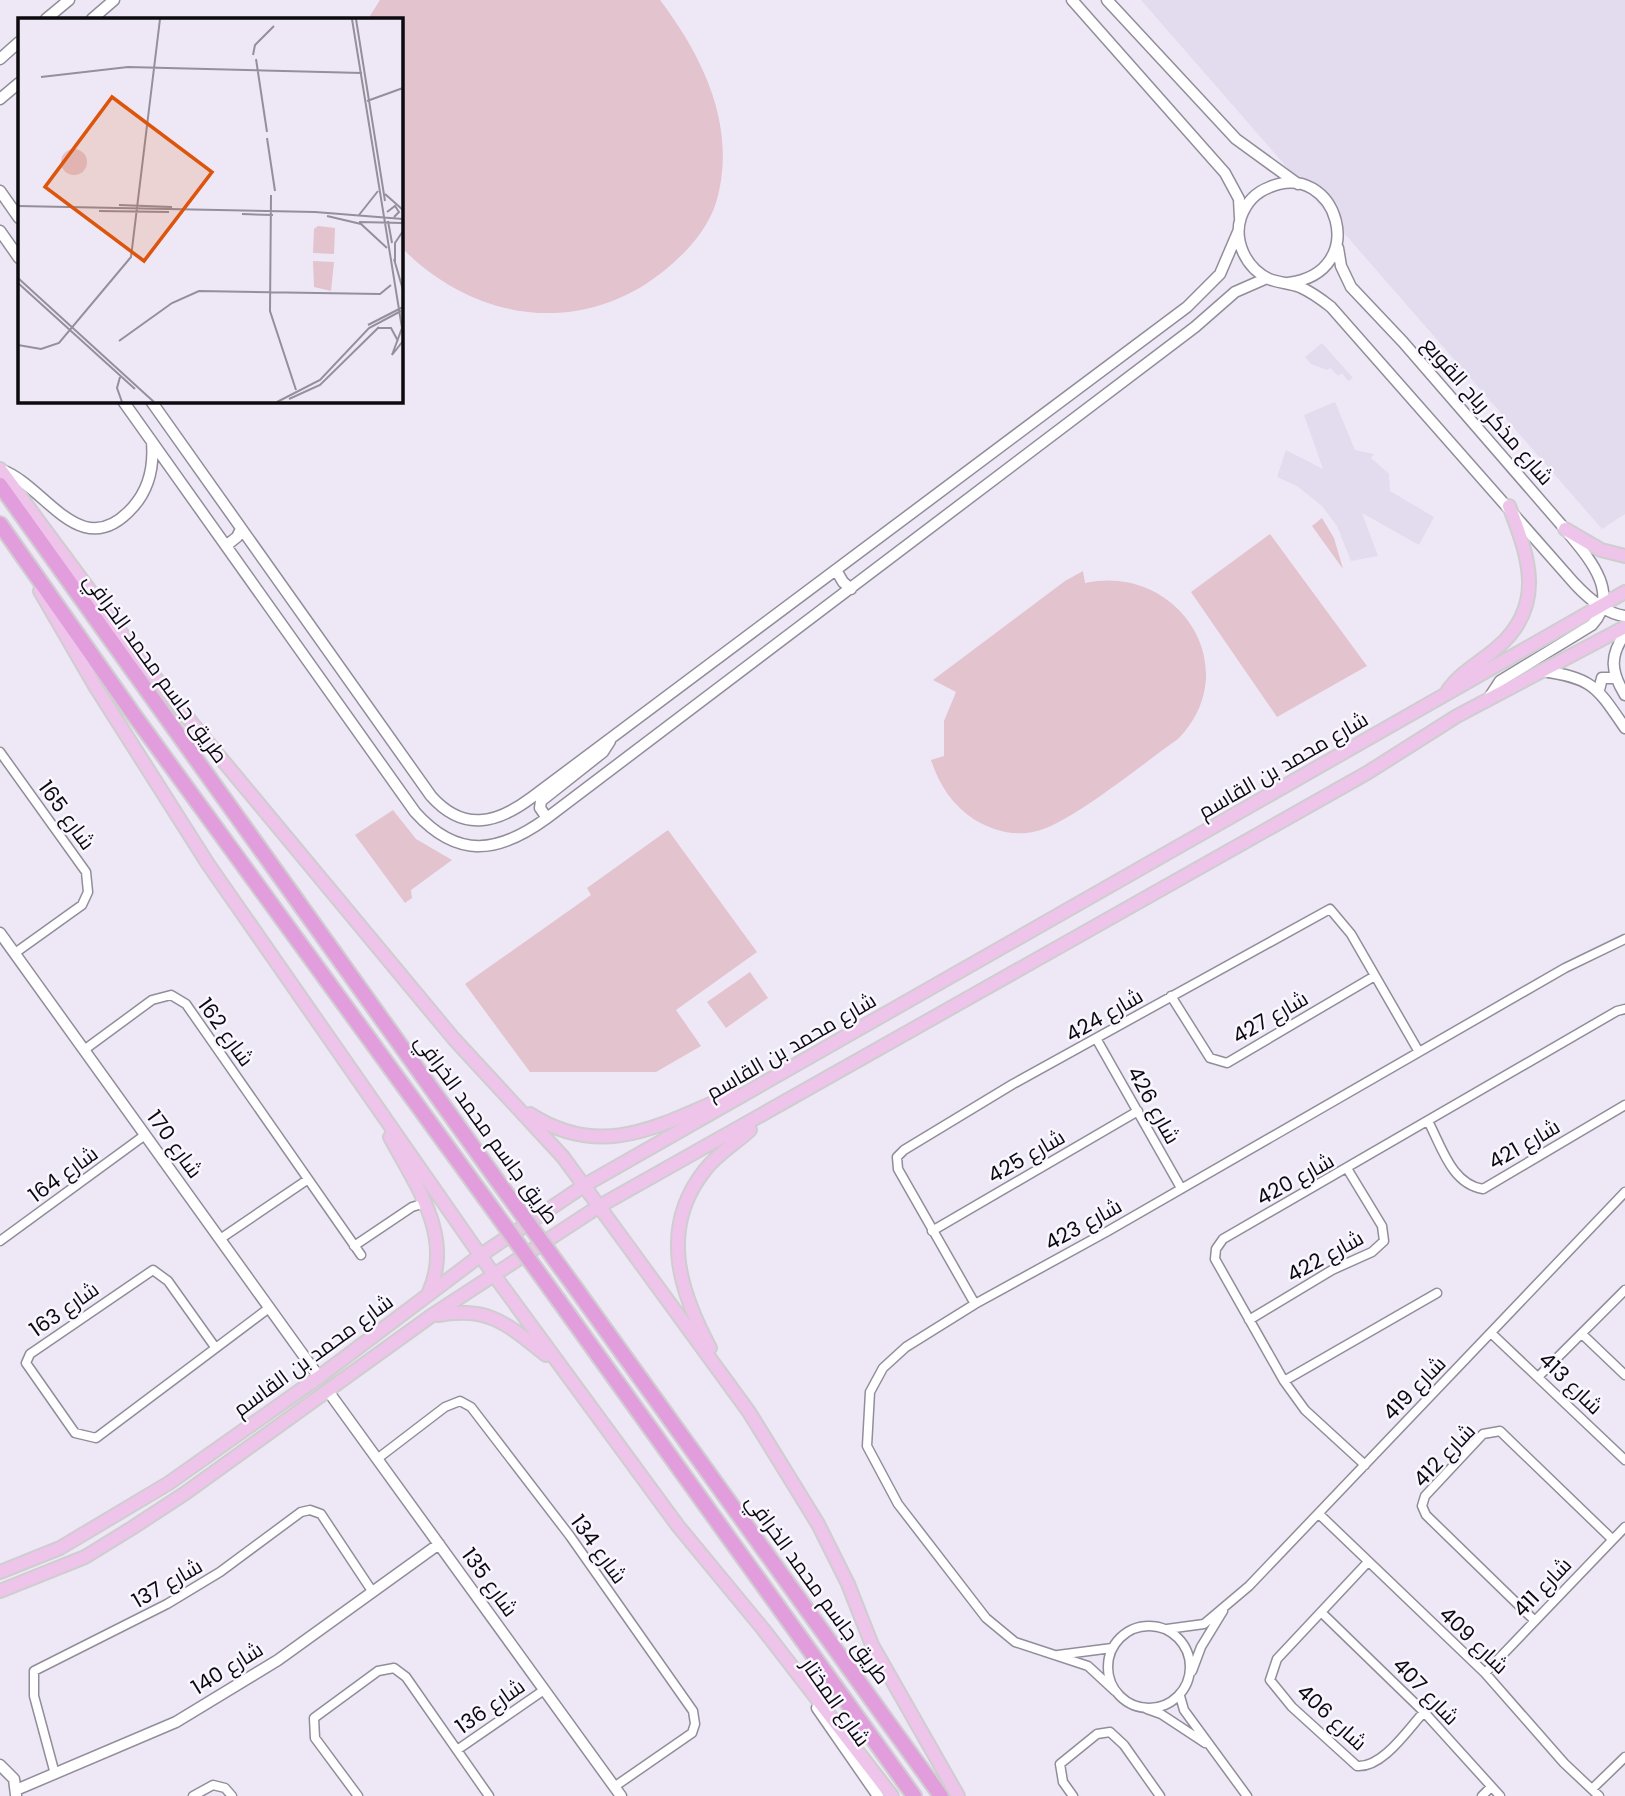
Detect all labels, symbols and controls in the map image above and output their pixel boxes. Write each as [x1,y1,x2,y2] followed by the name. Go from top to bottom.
[18,18,402,402] inset map
[1416,331,1560,491] street label: شارع مذكر رباح القوبع
[75,567,235,770] street label: طريق جاسم محمد الخرافي
[1193,705,1373,825] street label: شارع محمد بن القاسم
[32,774,102,856] street label: شارع 165
[1060,981,1148,1049] street label: شارع 424
[1227,984,1313,1050] street label: شارع 427
[701,986,881,1106] street label: شارع محمد بن القاسم
[191,992,261,1072] street label: شارع 162
[406,1028,566,1231] street label: طريق جاسم محمد الخرافي
[1121,1061,1187,1149] street label: شارع 426
[140,1104,210,1184] street label: شارع 170
[1483,1112,1565,1176] street label: شارع 421
[982,1122,1070,1190] street label: شارع 425
[22,1139,104,1209] street label: شارع 164
[1251,1146,1339,1212] street label: شارع 420
[1039,1191,1127,1257] street label: شارع 423
[1281,1223,1369,1289] street label: شارع 422
[23,1275,105,1343] street label: شارع 163
[227,1287,399,1423] street label: شارع محمد بن القاسم
[1533,1345,1609,1421] street label: شارع 413
[1376,1349,1452,1427] street label: شارع 419
[1406,1417,1482,1493] street label: شارع 412
[737,1488,897,1691] street label: طريق جاسم محمد الخرافي
[564,1509,634,1589] street label: شارع 134
[455,1542,525,1622] street label: شارع 135
[126,1551,208,1615] street label: شارع 137
[1506,1551,1578,1623] street label: شارع 411
[1433,1600,1515,1680] street label: شارع 409
[186,1635,268,1701] street label: شارع 140
[794,1651,877,1752] street label: شارع المختار
[1386,1651,1466,1731] street label: شارع 407
[449,1672,531,1740] street label: شارع 136
[1291,1677,1373,1757] street label: شارع 406

